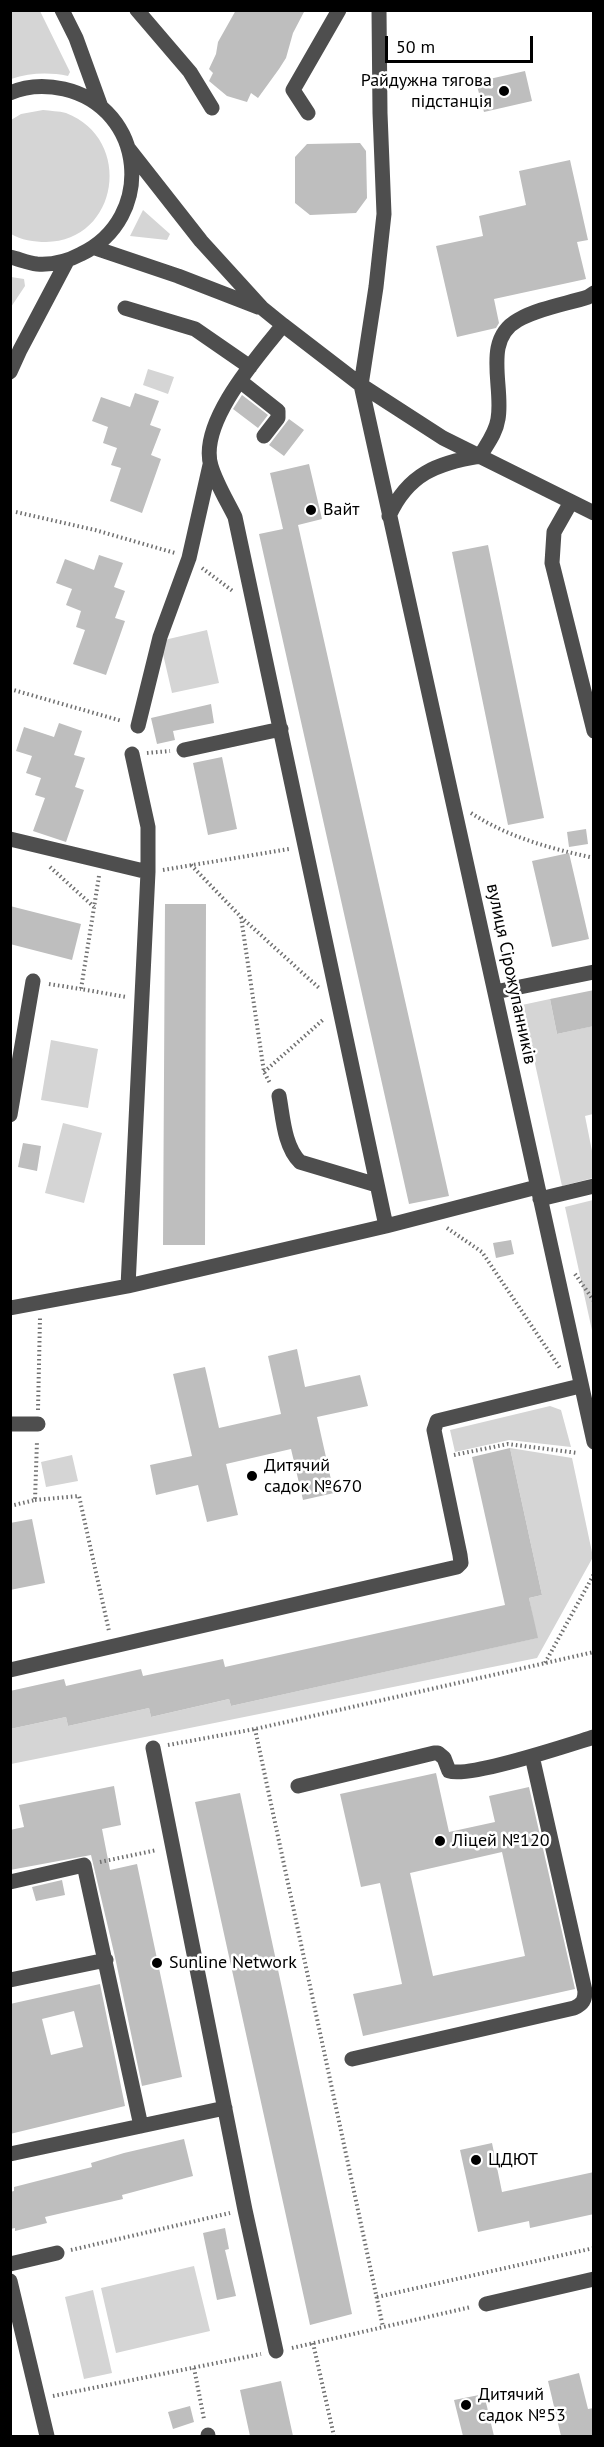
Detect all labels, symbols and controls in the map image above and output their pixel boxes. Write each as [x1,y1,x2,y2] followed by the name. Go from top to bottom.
[388,24,536,62] scale bar
[396,35,435,58] text: 50 m
[361,70,492,112] place label: Райдужна тягова пiдстанцiя
[497,84,511,98] marker: Райдужна тягова пiдстанцiя
[323,499,359,521] place label: Вайт
[304,503,318,517] marker: Вайт
[481,882,541,1066] street label: вулиця Сірожупанників
[264,1455,362,1498] place label: Дитячий садок №670
[245,1469,259,1483] marker: Дитячий садок №670
[452,1830,550,1852] place label: Ліцей №120
[433,1834,447,1848] marker: Ліцей №120
[169,1952,297,1974] place label: Sunline Network
[150,1956,164,1970] marker: Sunline Network
[488,2149,538,2171] place label: ЦДЮТ
[469,2153,483,2167] marker: ЦДЮТ
[478,2384,566,2426] place label: Дитячий садок №53
[459,2398,473,2412] marker: Дитячий садок №53

